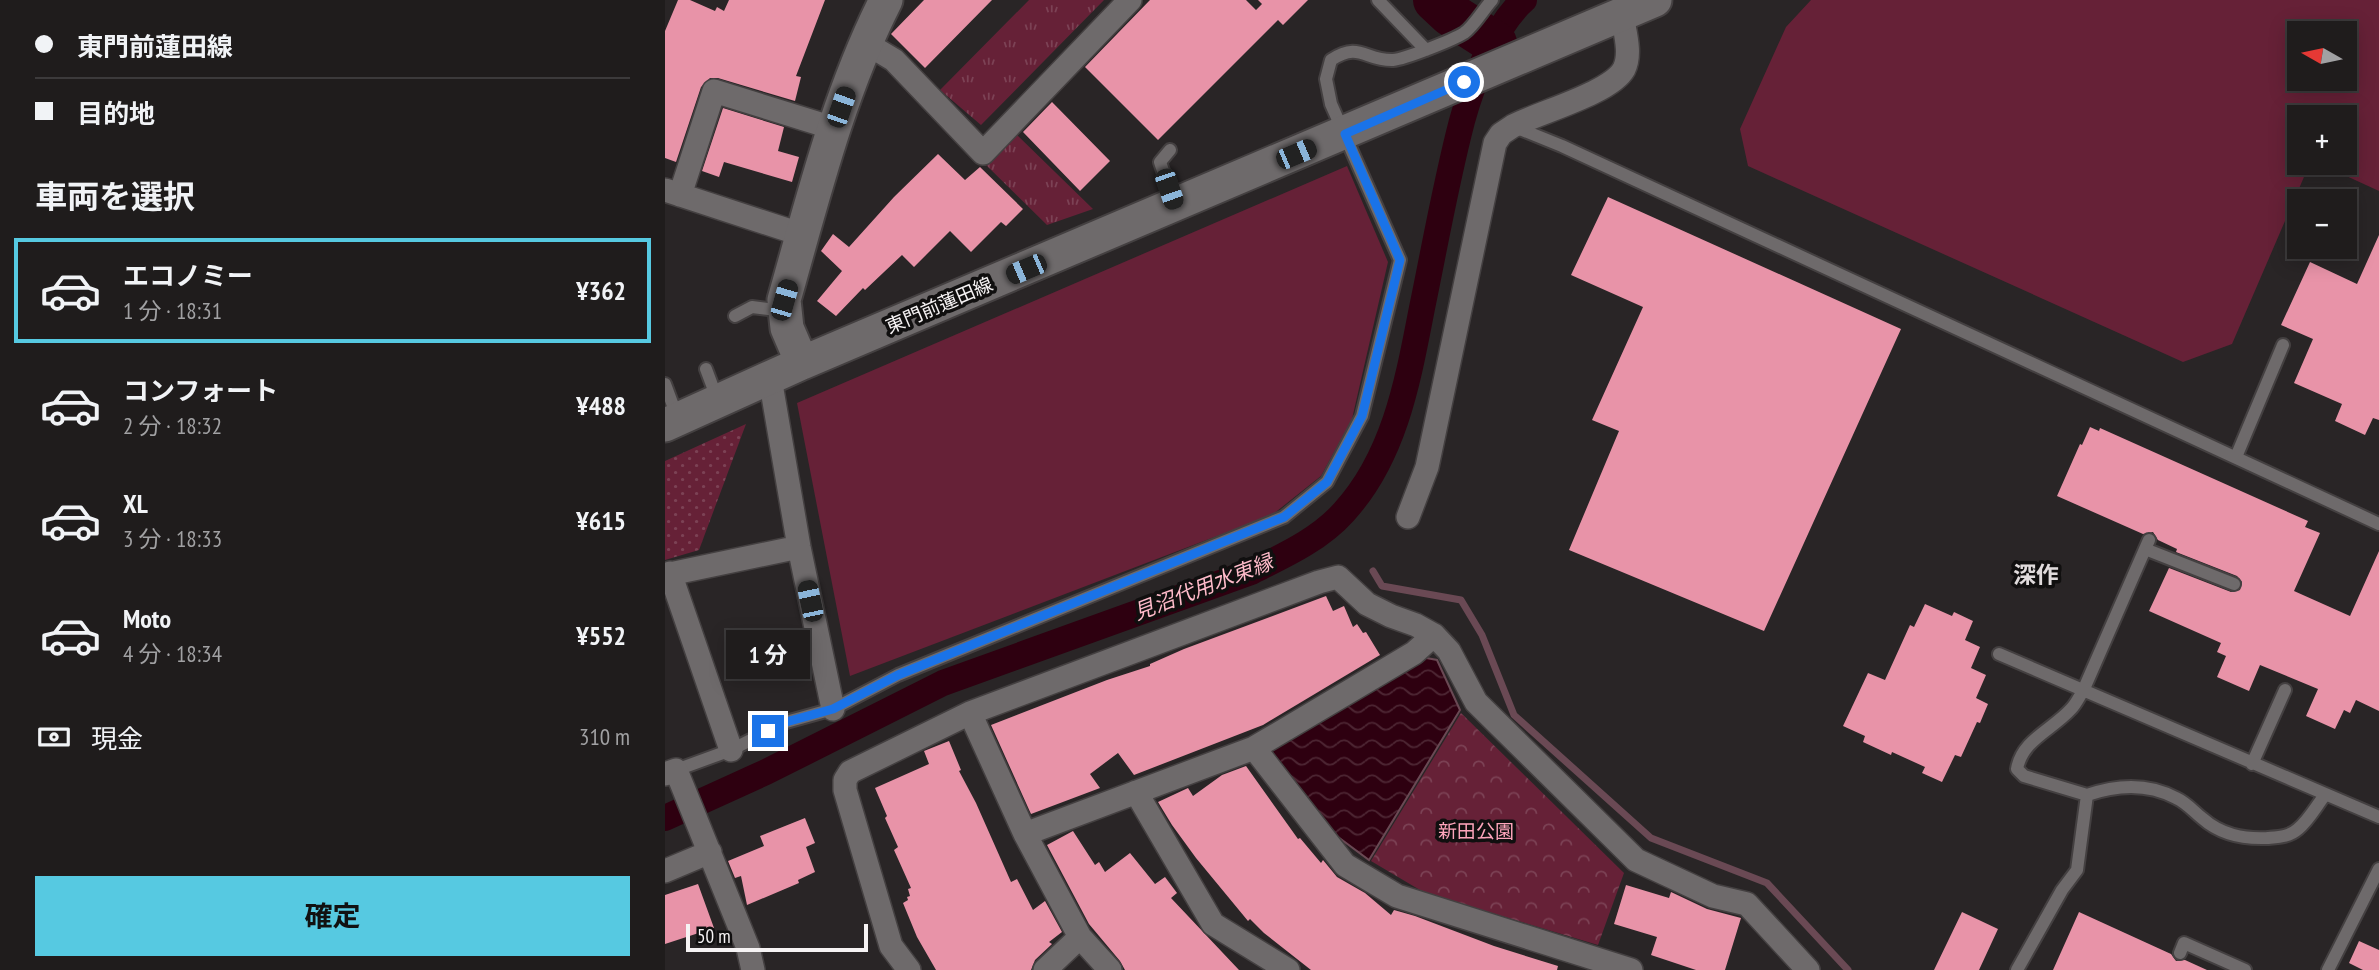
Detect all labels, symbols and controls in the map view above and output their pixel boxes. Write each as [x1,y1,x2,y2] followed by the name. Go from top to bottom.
[2287,21,2357,91] north arrow
[2287,21,2357,259] map controls
[77,30,233,63] text: 東門前蓮田線
[1448,66,1480,98] route start
[825,84,858,130] car
[77,97,155,130] text: 目的地
[2287,105,2357,175] button: +
[1273,136,1320,172] car
[1153,166,1186,212] car
[35,175,195,217] text: 車両を選択
[2287,189,2357,259] button: −
[1003,251,1050,287] car
[39,259,102,322] icon: car
[123,259,253,292] text: エコノミー
[882,272,996,338] street label: 東門前蓮田線
[576,274,626,307] text: ¥362
[769,277,800,323] car
[123,296,222,325] text: 1 分 · 18:31
[39,374,102,437] icon: car
[123,374,278,407] text: コンフォート
[576,389,626,422] text: ¥488
[123,411,222,440] text: 2 分 · 18:32
[123,487,148,520] text: XL
[39,489,102,552] icon: car
[576,504,626,537] text: ¥615
[123,524,222,553] text: 3 分 · 18:33
[1130,547,1278,626] water label: 見沼代用水東縁
[2013,560,2059,589] district label: 深作
[796,578,825,624] car
[123,602,171,635] text: Moto
[39,604,102,667] icon: car
[576,619,626,652] text: ¥552
[726,630,810,678] callout: 1 分
[123,639,222,668] text: 4 分 · 18:34
[749,640,787,669] text: 1 分
[752,715,784,747] route end
[35,718,73,756] icon: cash
[91,722,143,755] text: 現金
[579,722,630,751] text: 310 m
[1438,819,1514,843] park label: 新田公園
[35,876,630,956] button: 確定
[686,921,868,953] scale bar
[697,924,731,948] text: 50 m

